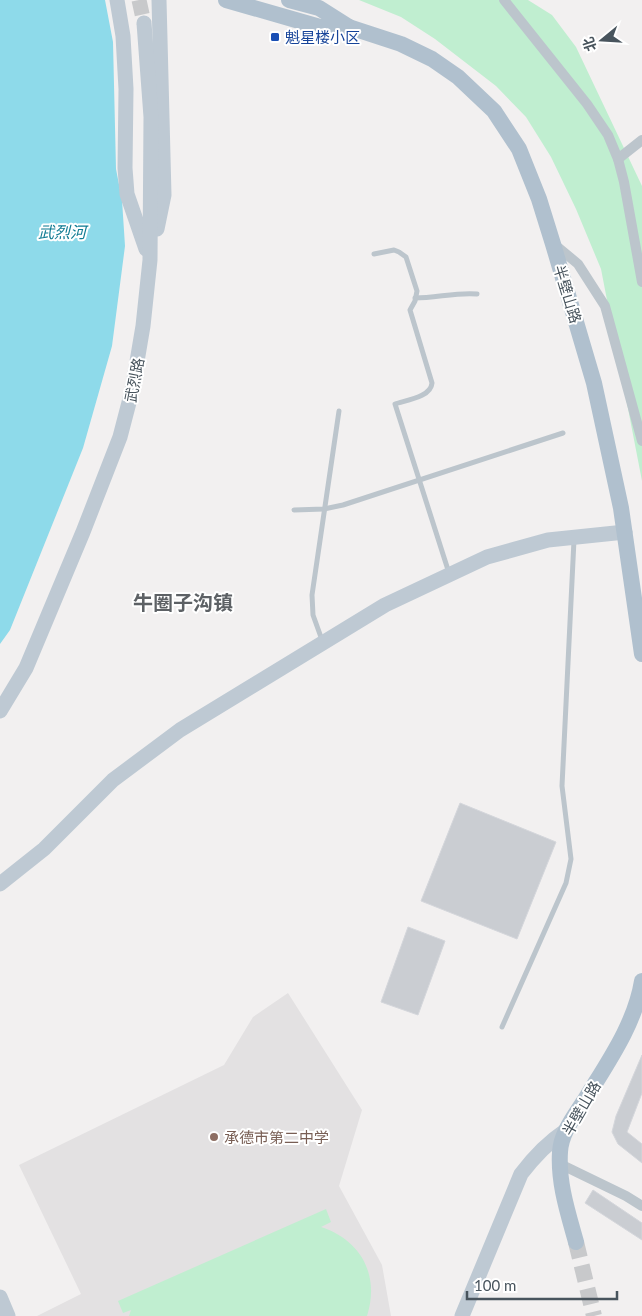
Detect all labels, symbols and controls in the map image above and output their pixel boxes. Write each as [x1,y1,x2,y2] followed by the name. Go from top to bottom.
[577,15,627,65] north arrow
[285,28,360,46] place label: 魁星楼小区
[269,31,281,43] marker: 魁星楼小区
[579,35,599,53] text: 北
[38,222,89,241] water label: 武烈河
[551,263,585,325] street label: 半壁山路
[121,356,147,404] street label: 武烈路
[133,590,233,614] district label: 牛圈子沟镇
[558,1078,604,1138] street label: 半壁山路
[224,1128,329,1146] place label: 承德市第二中学
[208,1131,220,1143] marker: 承德市第二中学
[467,1268,617,1300] scale bar
[474,1276,516,1294] text: 100 m

